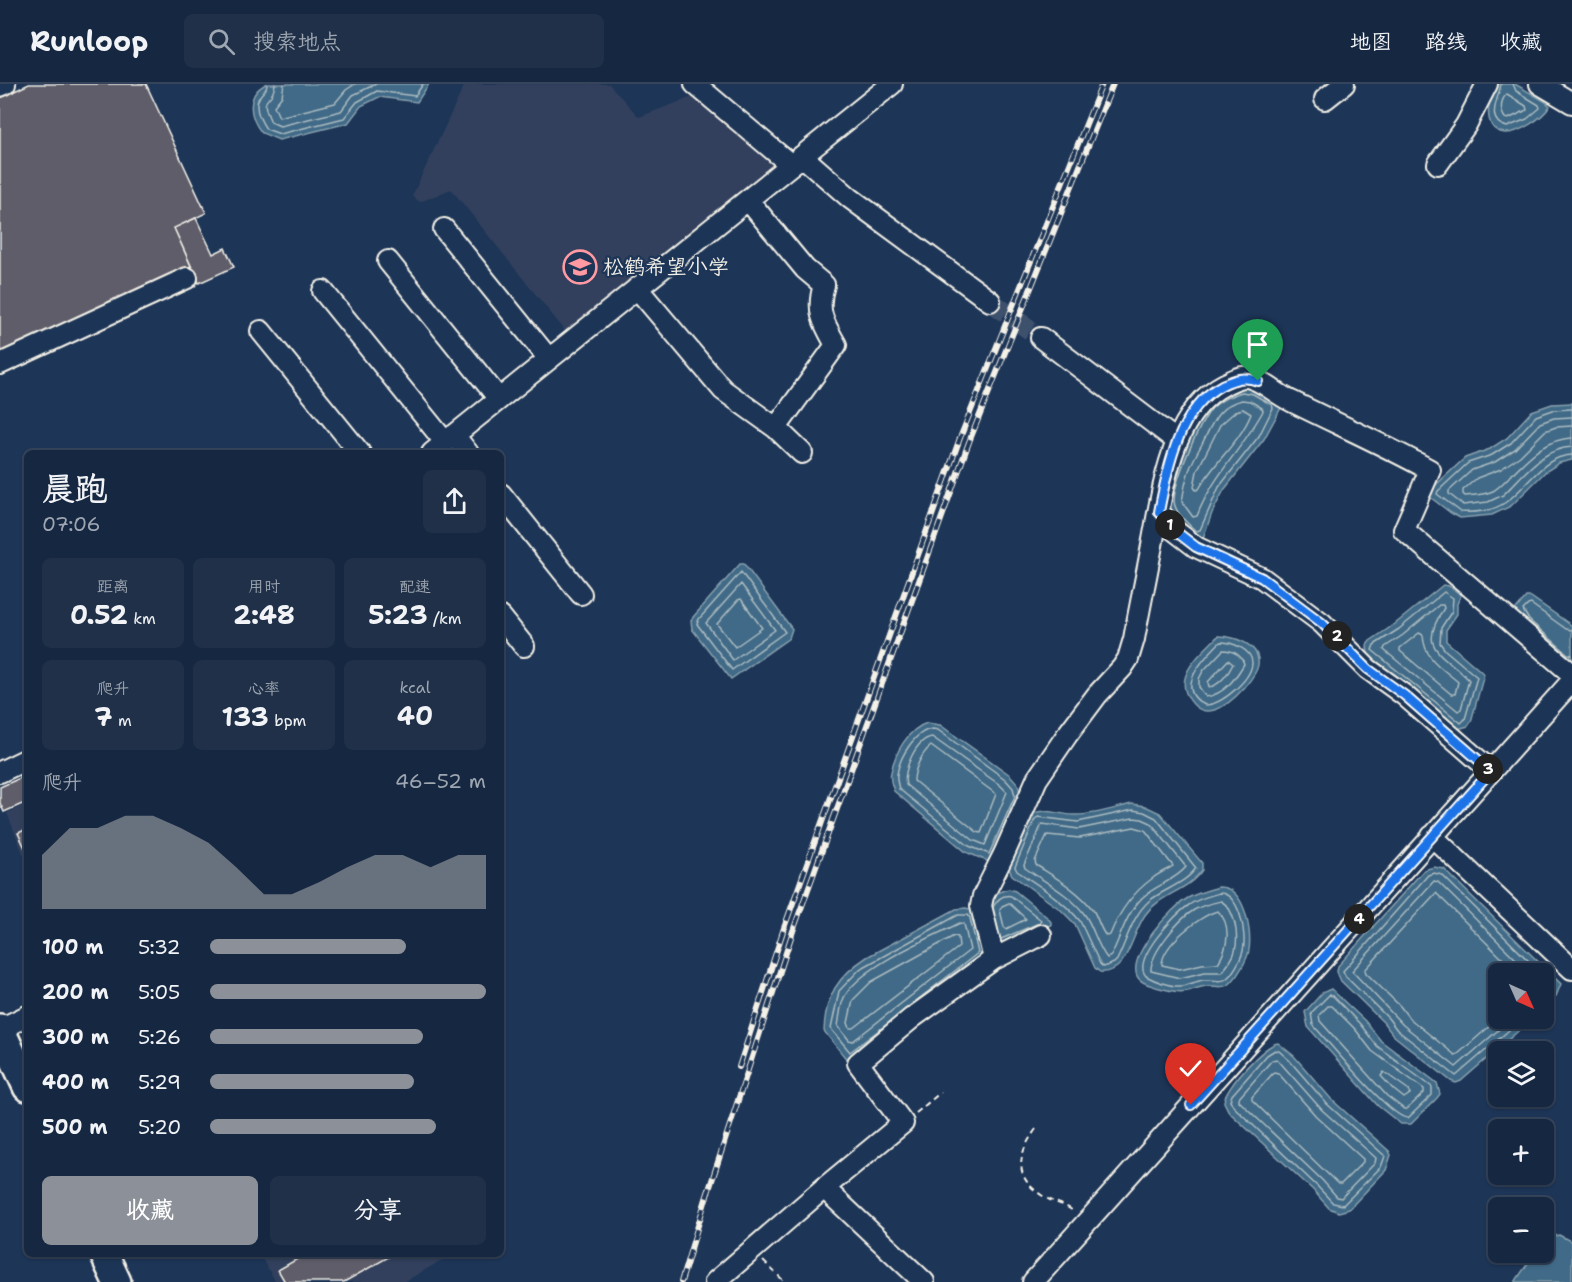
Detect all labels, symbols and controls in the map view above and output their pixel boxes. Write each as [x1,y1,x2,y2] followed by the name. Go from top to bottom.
[184,14,604,68] search box
[30,22,148,60] text: Runloop
[205,25,238,58] icon: search
[253,27,341,56] text: 搜索地点
[1350,28,1392,56] text: 地图
[1425,28,1467,56] text: 路线
[1500,28,1542,56] text: 收藏
[562,249,598,285] school or university icon: 松鹤希望小学
[603,253,729,281] place label: 松鹤希望小学
[1232,319,1283,381] pin
[1241,328,1274,361] icon: arrive
[42,466,108,511] text: 晨跑
[423,470,486,533] button: share
[1155,510,1185,540] pin: 1
[42,511,101,537] text: 07:06
[1166,514,1174,535] text: 1
[97,576,129,597] text: 距离
[248,576,280,597] text: 用时
[399,576,431,597] text: 配速
[70,597,128,632] text: 0.52
[233,597,295,632] text: 2:48
[368,597,428,632] text: 5:23
[128,608,156,629] text: km
[428,608,462,629] text: /km
[1322,621,1352,651] pin: 2
[1331,625,1343,646] text: 2
[399,677,431,698] text: kcal
[97,678,129,699] text: 爬升
[248,678,280,699] text: 心率
[397,698,433,733] text: 40
[94,699,112,734] text: 7
[222,699,269,734] text: 133
[112,710,132,731] text: m
[269,710,306,731] text: bpm
[1473,754,1503,784] pin: 3
[1482,758,1494,779] text: 3
[395,768,486,794] text: 46–52 m
[42,769,82,795] text: 爬升
[1344,904,1374,934] pin: 4
[1353,908,1365,929] text: 4
[42,934,104,960] text: 100 m
[138,934,181,960] text: 5:32
[1488,963,1554,1029] north arrow
[1488,963,1554,1263] map controls
[42,979,109,1005] text: 200 m
[138,979,180,1005] text: 5:05
[42,1024,109,1050] text: 300 m
[138,1024,181,1050] text: 5:26
[1488,1041,1554,1107] button: layers
[1165,1043,1216,1105] pin
[1174,1052,1207,1085] icon: check
[42,1069,109,1095] text: 400 m
[138,1069,181,1095] text: 5:29
[42,1114,108,1140] text: 500 m
[138,1114,181,1140] text: 5:20
[1488,1119,1554,1185] button: +
[42,1176,258,1245] button: 收藏
[270,1176,486,1245] button: 分享
[1488,1197,1554,1263] button: −

